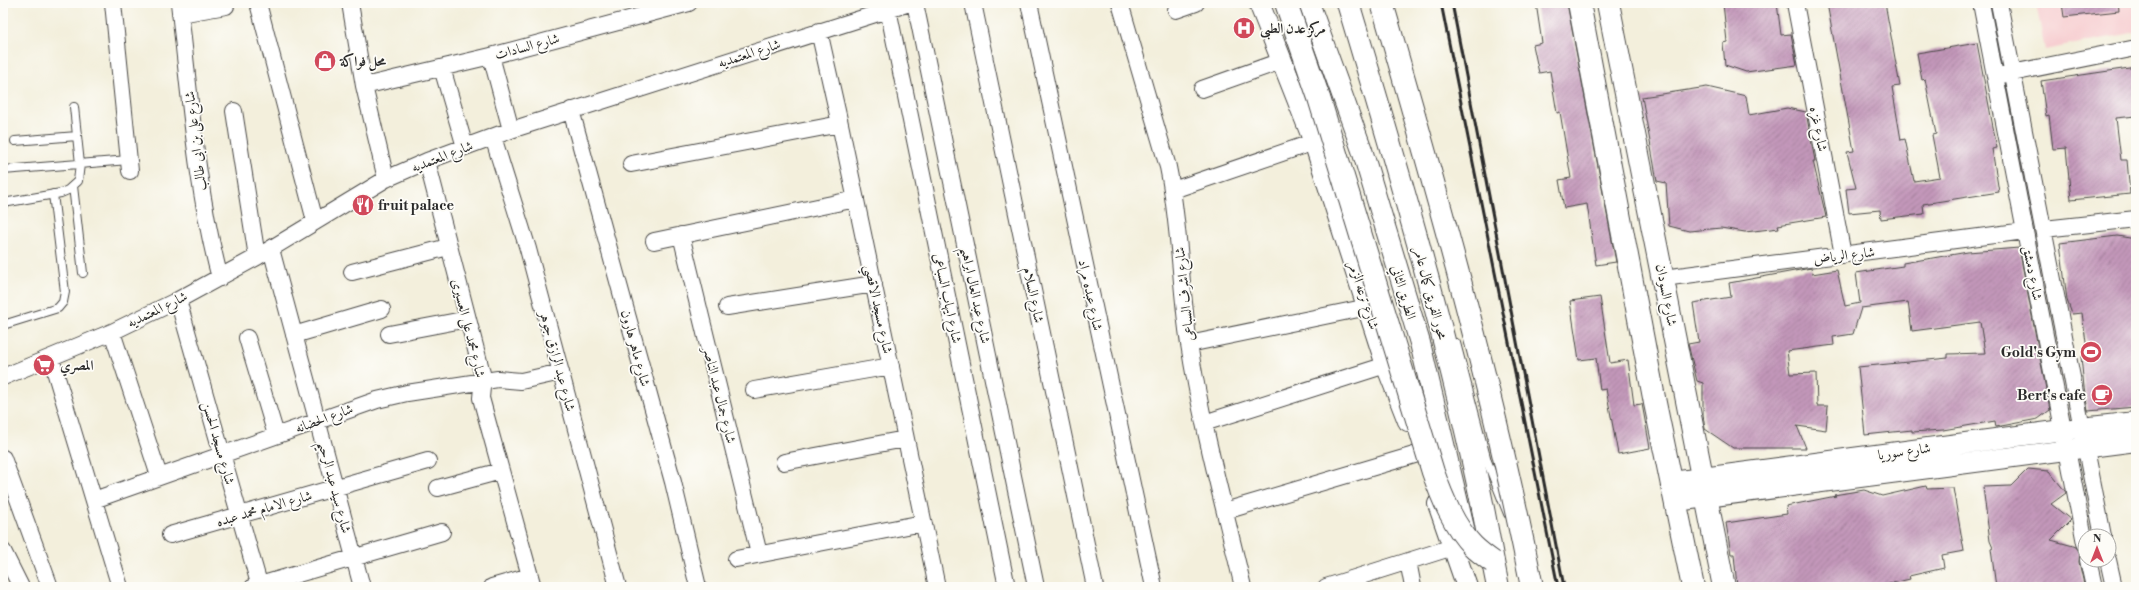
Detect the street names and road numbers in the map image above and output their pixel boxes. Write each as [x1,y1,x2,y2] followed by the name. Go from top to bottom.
[493,30,562,66] street label: شارع السادات
[716,35,784,74] street label: شارع المعتمديه
[181,90,213,192] street label: شارع على بن ابى طالب
[1803,105,1831,154] street label: شارع غزه
[409,137,477,179] street label: شارع المعتمديه
[1812,243,1876,271] street label: شارع الرياض
[2016,244,2046,303] street label: شارع دمشق
[952,245,994,346] street label: شارع عبد العال ابراهيم
[1409,245,1451,342] street label: محور الفريق كمال عامر
[1171,246,1201,342] street label: شارع اشرف السباعى
[927,251,965,345] street label: شارع ايهاب السباعى
[1072,258,1106,333] street label: شارع عبده مراد
[1342,259,1383,333] street label: شارع ترعه الزمر
[856,263,896,356] street label: شارع مسجد الاقصي
[1384,263,1420,322] street label: الطريق الثاني
[1649,263,1681,328] street label: شارع السودان
[1015,266,1048,325] street label: شارع السلام
[445,277,489,380] street label: شارع محمد على العسيرى
[124,288,191,334] street label: شارع المعتمديه
[533,307,579,414] street label: شارع عبد الرازق جوهر
[614,308,654,389] street label: شارع ماهر هارون
[696,343,740,446] street label: شارع جمال عبد الناصر
[196,399,239,488] street label: شارع مسجد الحسن
[293,400,356,440] street label: شارع الحضانه
[309,439,355,536] street label: شارع سيد عبد الرحيم
[1877,439,1932,467] street label: شارع سوريا
[214,487,315,534] street label: شارع الامام محمد عبده

